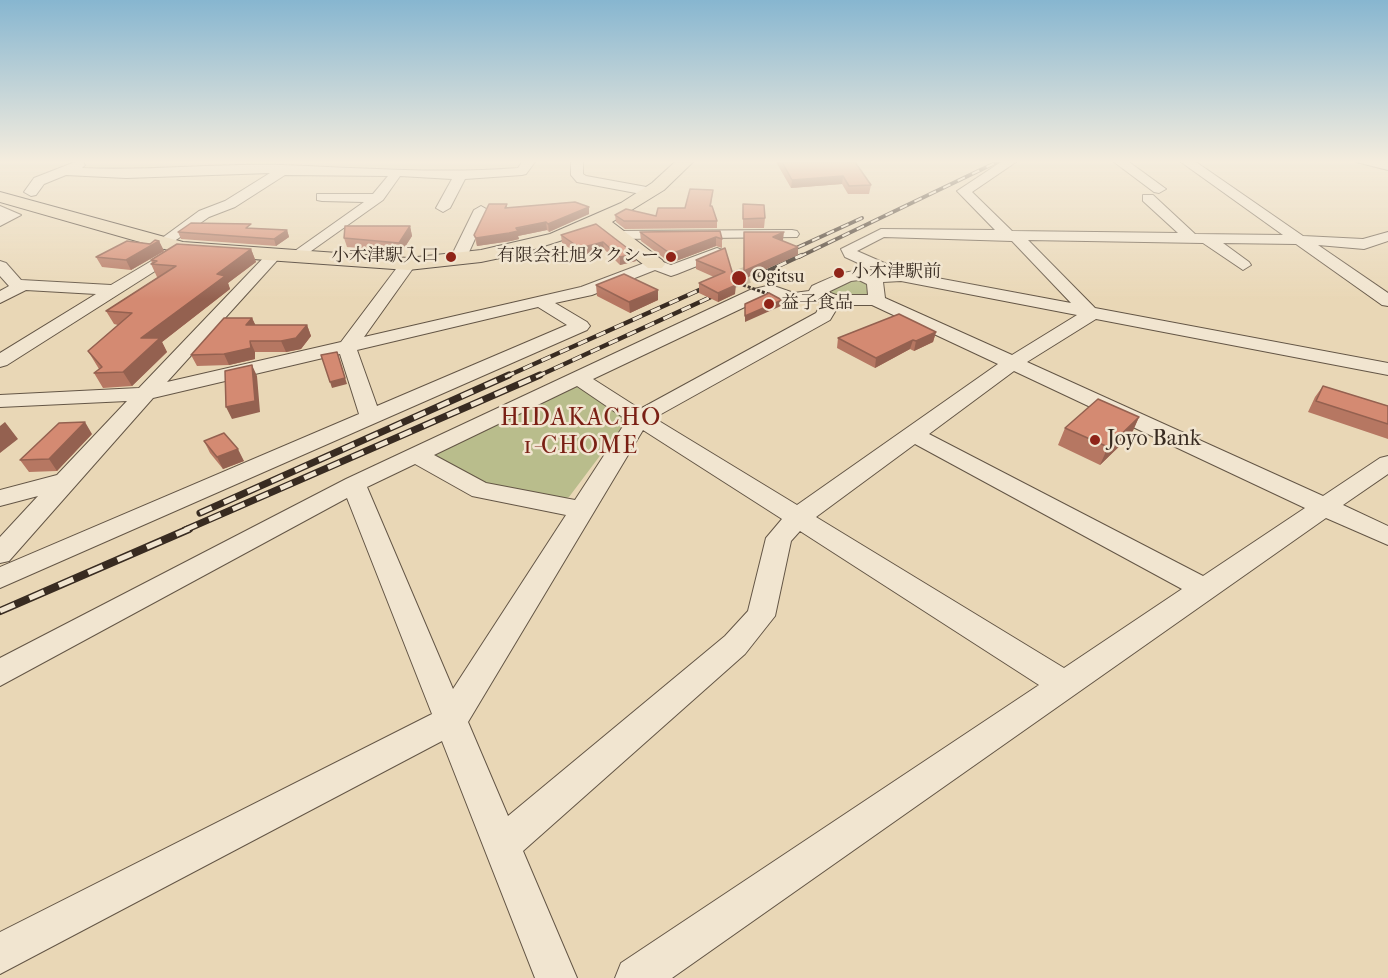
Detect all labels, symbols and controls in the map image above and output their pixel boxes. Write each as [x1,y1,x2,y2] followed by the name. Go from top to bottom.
[331,246,439,268] place label: 小木津駅入口
[497,246,659,268] place label: 有限会社旭タクシー
[444,250,458,264] marker: 小木津駅入口
[664,250,678,264] marker: 有限会社旭タクシー
[851,262,941,284] place label: 小木津駅前
[832,266,846,280] marker: 小木津駅前
[752,267,804,289] place label: Ogitsu
[730,269,748,287] marker: Ogitsu
[781,293,853,315] place label: 益子食品
[762,297,776,311] marker: 益子食品
[500,405,662,461] district label: HIDAKACHO 1-CHOME
[1107,427,1201,453] place label: Joyo Bank
[1088,433,1102,447] marker: Joyo Bank

